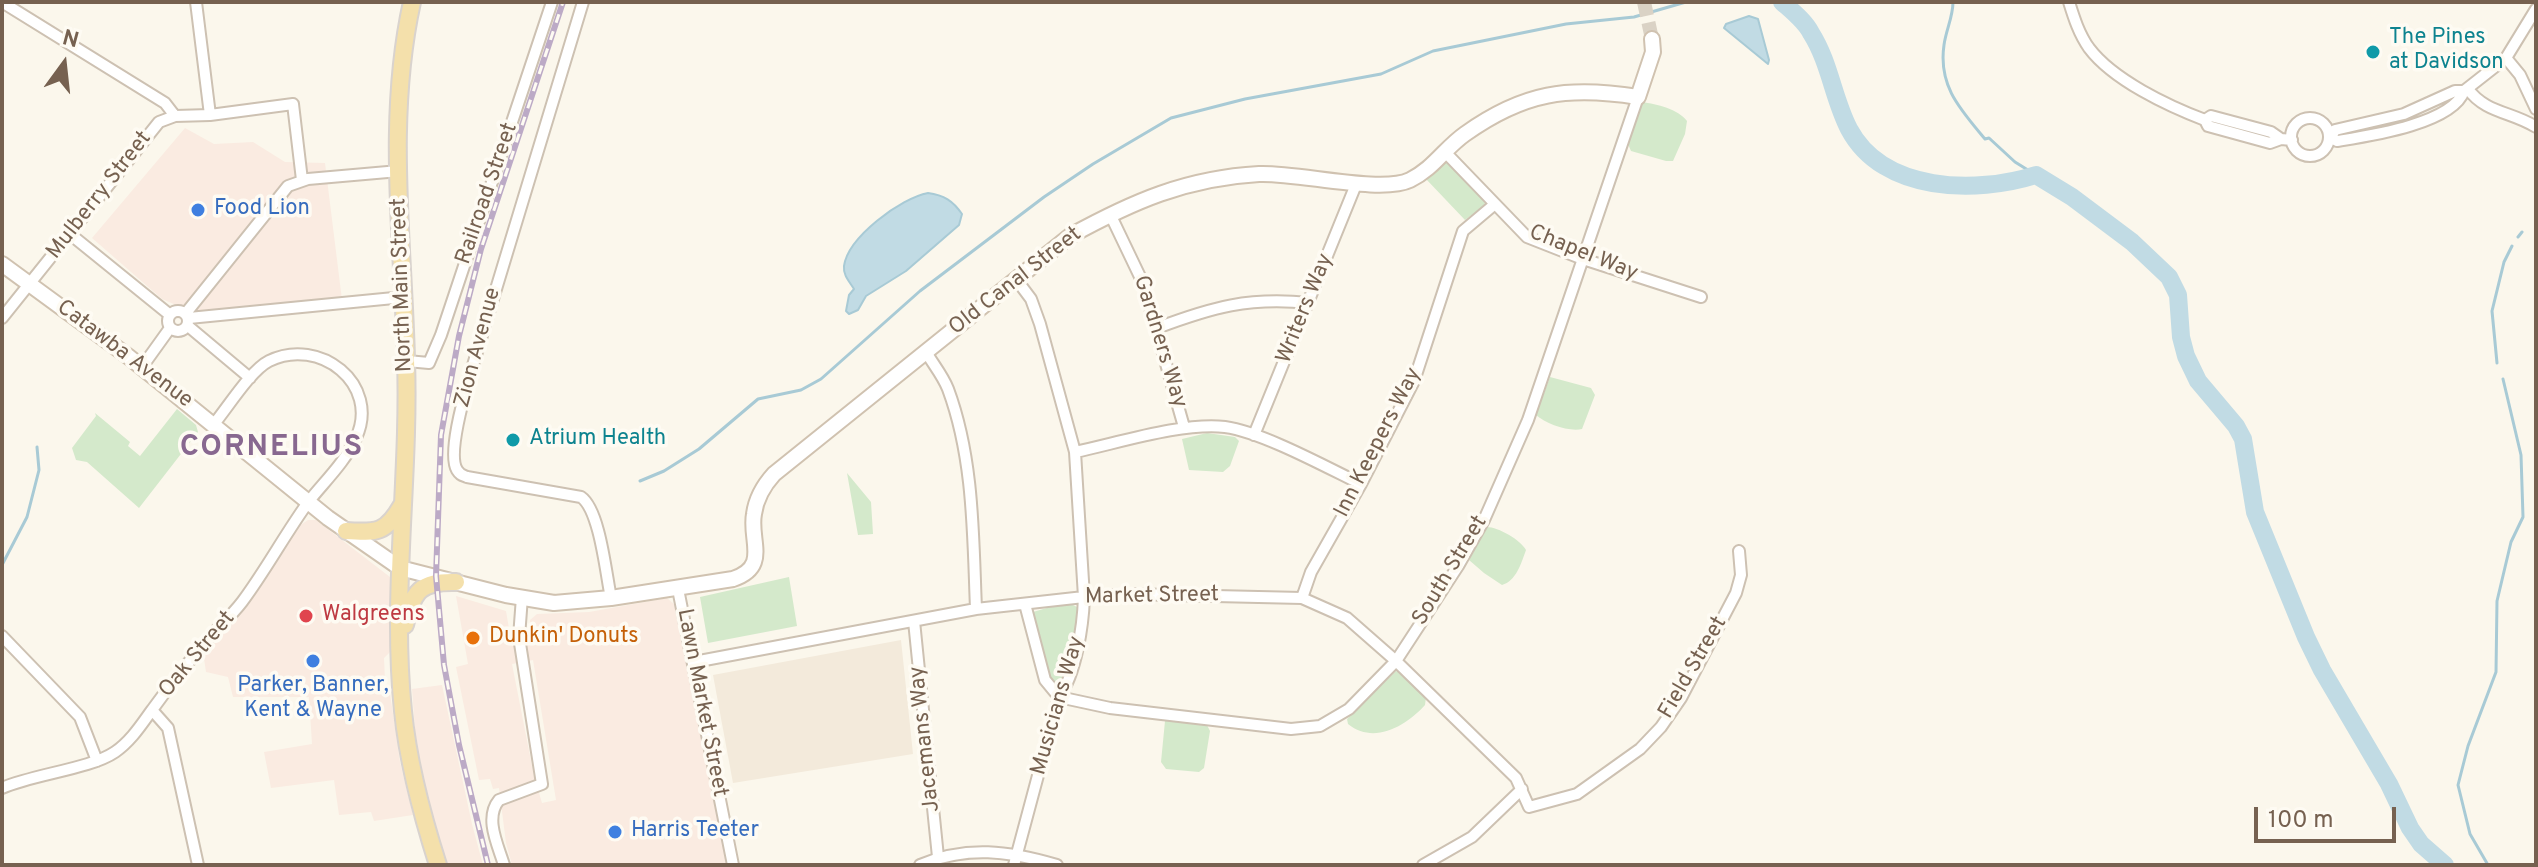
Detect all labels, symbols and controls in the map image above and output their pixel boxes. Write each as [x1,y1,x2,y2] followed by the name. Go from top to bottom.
[24,24,104,104] north arrow
[59,25,81,55] text: N
[2389,26,2504,78] place label: The Pines at Davidson
[2364,43,2382,61] marker: The Pines at Davidson
[451,120,525,268] street label: Railroad Street
[42,127,158,265] street label: Mulberry Street
[214,197,310,223] place label: Food Lion
[387,197,419,373] street label: North Main Street
[189,201,207,219] marker: Food Lion
[1525,220,1641,288] street label: Chapel Way
[944,222,1088,342] street label: Old Canal Street
[1272,250,1340,368] street label: Writers Way
[1126,273,1192,411] street label: Gardners Way
[450,285,508,411] street label: Zion Avenue
[51,295,197,415] street label: Catawba Avenue
[1330,364,1428,522] street label: Inn Keepers Way
[529,427,666,453] place label: Atrium Health
[180,431,364,467] district label: CORNELIUS
[504,431,522,449] marker: Atrium Health
[1408,511,1494,631] street label: South Street
[1085,583,1219,611] street label: Market Street
[322,603,425,629] place label: Walgreens
[154,606,242,704] street label: Oak Street
[297,607,315,625] marker: Walgreens
[670,607,732,799] street label: Lawn Market Street
[1654,612,1734,724] street label: Field Street
[489,625,639,651] place label: Dunkin' Donuts
[464,629,482,647] marker: Dunkin' Donuts
[1027,633,1091,779] street label: Musicians Way
[304,652,322,670] marker: Parker, Banner, Kent & Wayne
[905,665,947,813] street label: Jacemans Way
[237,674,389,726] place label: Parker, Banner, Kent & Wayne
[2258,791,2400,841] scale bar
[2268,806,2334,836] text: 100 m
[631,819,759,845] place label: Harris Teeter
[606,823,624,841] marker: Harris Teeter

